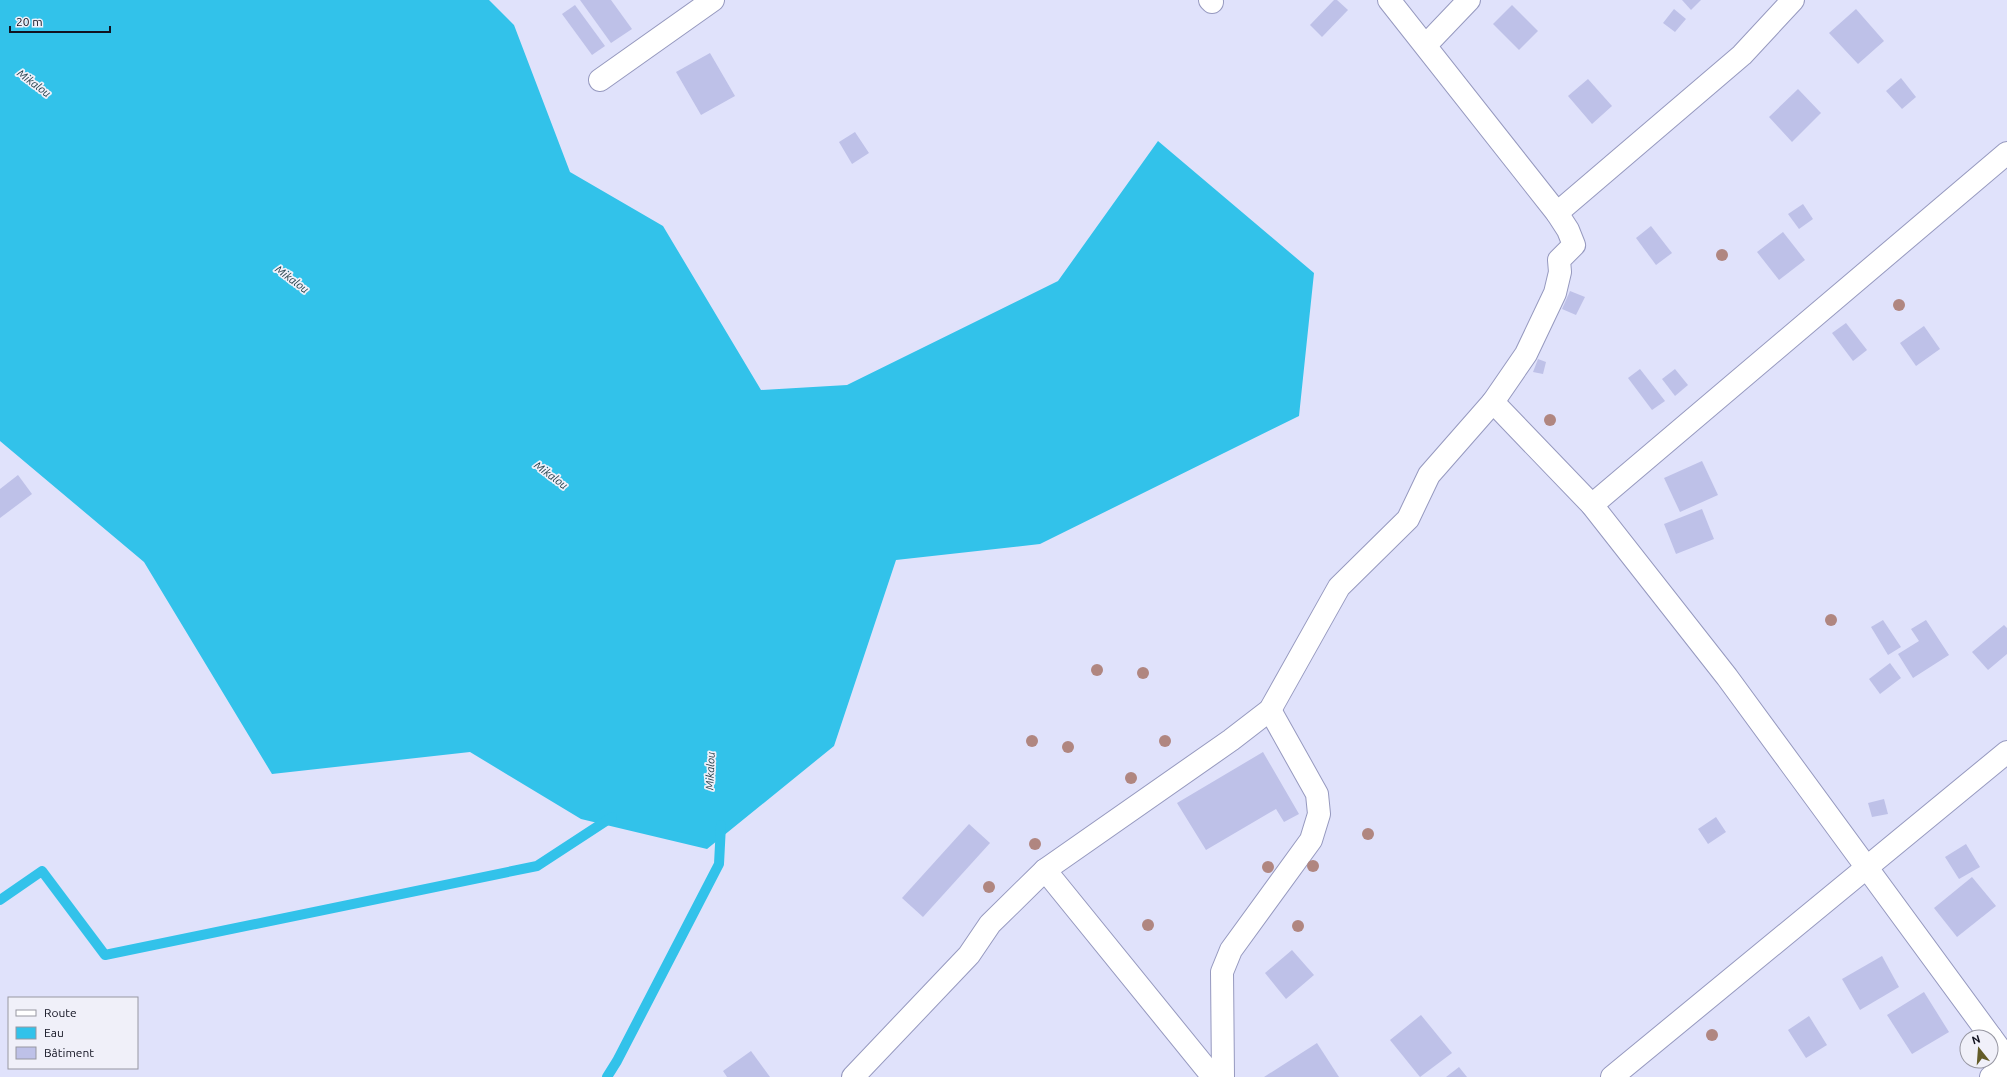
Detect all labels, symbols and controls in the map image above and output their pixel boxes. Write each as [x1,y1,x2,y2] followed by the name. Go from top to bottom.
[10,8,110,34] scale bar
[16,15,43,28] text: 20 m
[15,67,53,99] water label: Mikalou
[273,263,311,295] water label: Mikalou
[532,459,570,491] water label: Mikalou
[703,752,717,790] water label: Mikalou
[8,997,138,1069] legend
[44,1006,77,1019] text: Route
[44,1026,64,1039] text: Eau
[1959,1029,1999,1069] north arrow
[1970,1032,1982,1046] text: N
[44,1046,94,1059] text: Bâtiment

